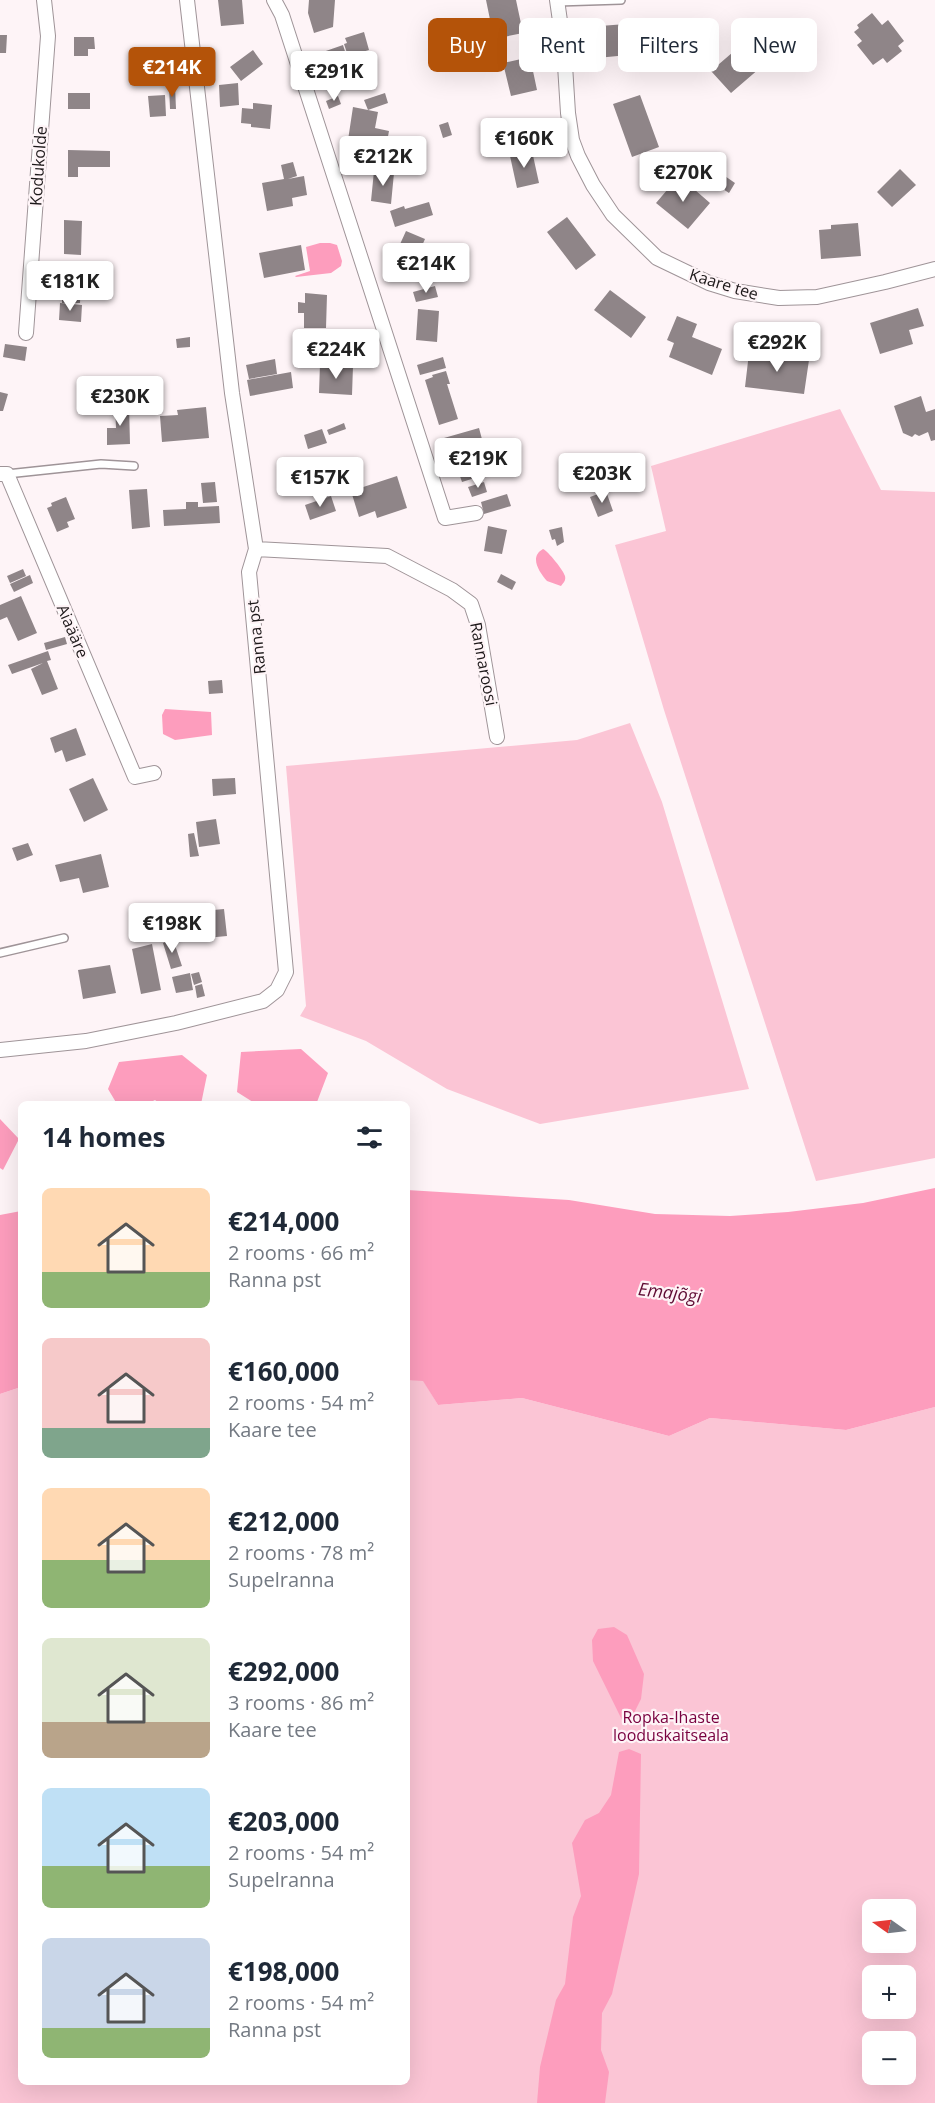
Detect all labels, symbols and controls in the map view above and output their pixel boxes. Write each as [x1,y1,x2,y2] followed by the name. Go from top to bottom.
[428,18,507,72] chip: Buy
[519,18,606,72] chip: Rent
[618,18,719,72] chip: Filters
[731,18,817,72] chip: New
[130,47,214,98] pin: €214K
[292,51,376,102] pin: €291K
[142,53,202,80] text: €214K
[304,57,364,84] text: €291K
[482,118,566,169] pin: €160K
[494,124,554,151] text: €160K
[24,125,52,207] street label: Kodukolde
[341,136,425,187] pin: €212K
[353,142,413,169] text: €212K
[641,152,725,203] pin: €270K
[653,158,713,185] text: €270K
[384,243,468,294] pin: €214K
[396,249,456,276] text: €214K
[28,261,112,312] pin: €181K
[687,263,761,305] street label: Kaare tee
[40,267,100,294] text: €181K
[735,322,819,373] pin: €292K
[747,328,807,355] text: €292K
[294,329,378,380] pin: €224K
[306,335,366,362] text: €224K
[78,376,162,427] pin: €230K
[90,382,150,409] text: €230K
[436,438,520,489] pin: €219K
[448,444,508,471] text: €219K
[560,453,644,504] pin: €203K
[278,457,362,508] pin: €157K
[572,459,632,486] text: €203K
[290,463,350,490] text: €157K
[241,598,271,675] street label: Ranna pst
[52,601,94,661] street label: Aiaääre
[465,620,503,708] street label: Rannaroosi
[130,903,214,954] pin: €198K
[142,909,202,936] text: €198K
[42,1119,166,1155] text: 14 homes
[353,1121,386,1154] icon: filters
[228,1203,339,1239] text: €214,000
[90,1212,162,1284] icon: home
[228,1239,374,1266] text: 2 rooms · 66 m²
[228,1266,321,1293] text: Ranna pst
[637,1276,704,1308] water label: Emajõgi
[228,1353,339,1389] text: €160,000
[90,1362,162,1434] icon: home
[228,1389,374,1416] text: 2 rooms · 54 m²
[228,1416,317,1443] text: Kaare tee
[228,1503,339,1539] text: €212,000
[90,1512,162,1584] icon: home
[228,1539,374,1566] text: 2 rooms · 78 m²
[228,1566,335,1593] text: Supelranna
[228,1653,339,1689] text: €292,000
[90,1662,162,1734] icon: home
[228,1689,374,1716] text: 3 rooms · 86 m²
[613,1706,729,1746] park label: Ropka-Ihaste looduskaitseala
[228,1716,317,1743] text: Kaare tee
[228,1803,339,1839] text: €203,000
[90,1812,162,1884] icon: home
[228,1839,374,1866] text: 2 rooms · 54 m²
[228,1866,335,1893] text: Supelranna
[862,1899,916,1953] north arrow
[862,1899,916,2085] map controls
[228,1953,339,1989] text: €198,000
[90,1962,162,2034] icon: home
[862,1965,916,2019] button: +
[228,1989,374,2016] text: 2 rooms · 54 m²
[228,2016,321,2043] text: Ranna pst
[862,2031,916,2085] button: −

